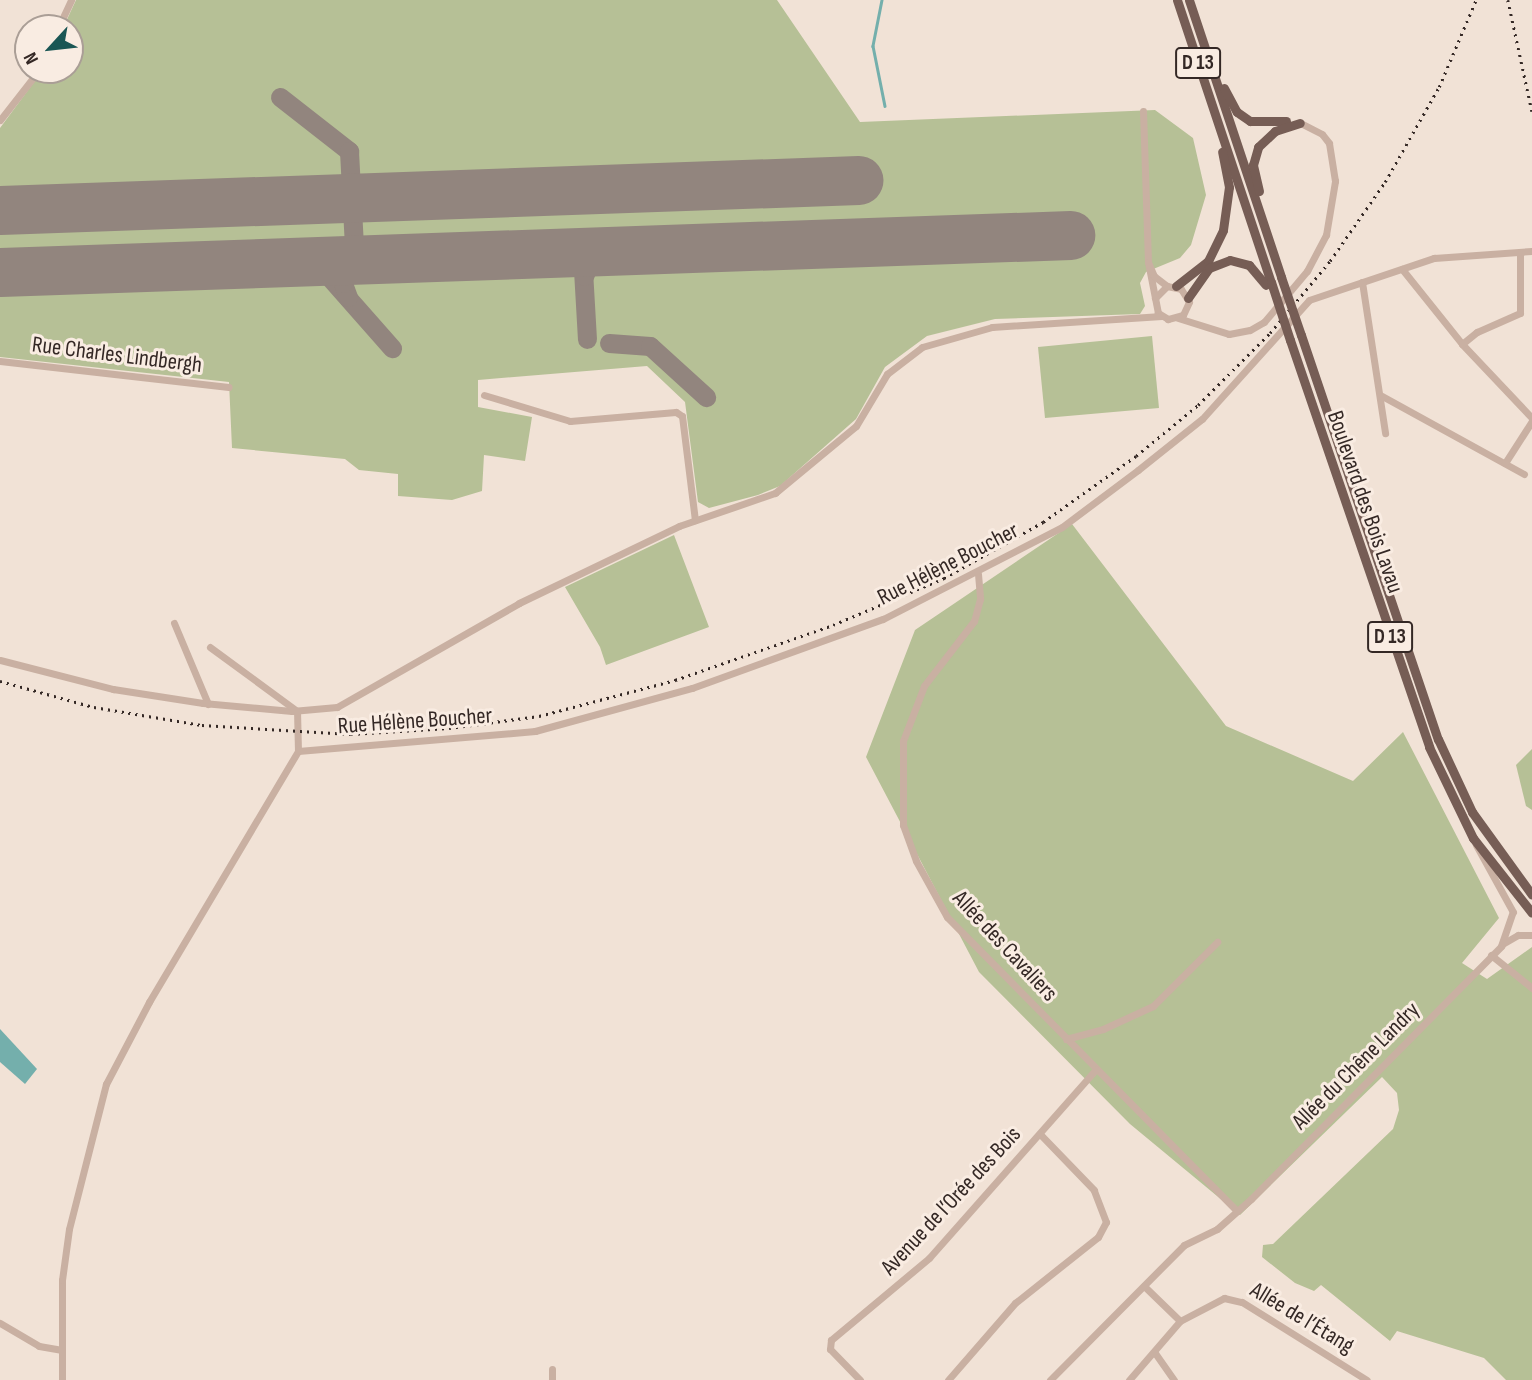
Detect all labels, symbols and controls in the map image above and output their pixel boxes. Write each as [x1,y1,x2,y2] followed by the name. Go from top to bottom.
[14,14,84,84] north arrow
[1174,46,1222,80] road number: D 13
[19,48,44,68] text: N
[30,331,204,379] street label: Rue Charles Lindbergh
[1321,407,1409,597] street label: Boulevard des Bois Lavau
[873,517,1023,611] street label: Rue Hélène Boucher
[1366,620,1414,654] road number: D 13
[337,702,493,740] street label: Rue Hélène Boucher
[947,885,1063,1007] street label: Allée des Cavaliers
[1286,996,1426,1136] street label: Allée du Chêne Landry
[875,1121,1027,1281] street label: Avenue de l’Orée des Bois
[1245,1276,1359,1360] street label: Allée de l’Étang

